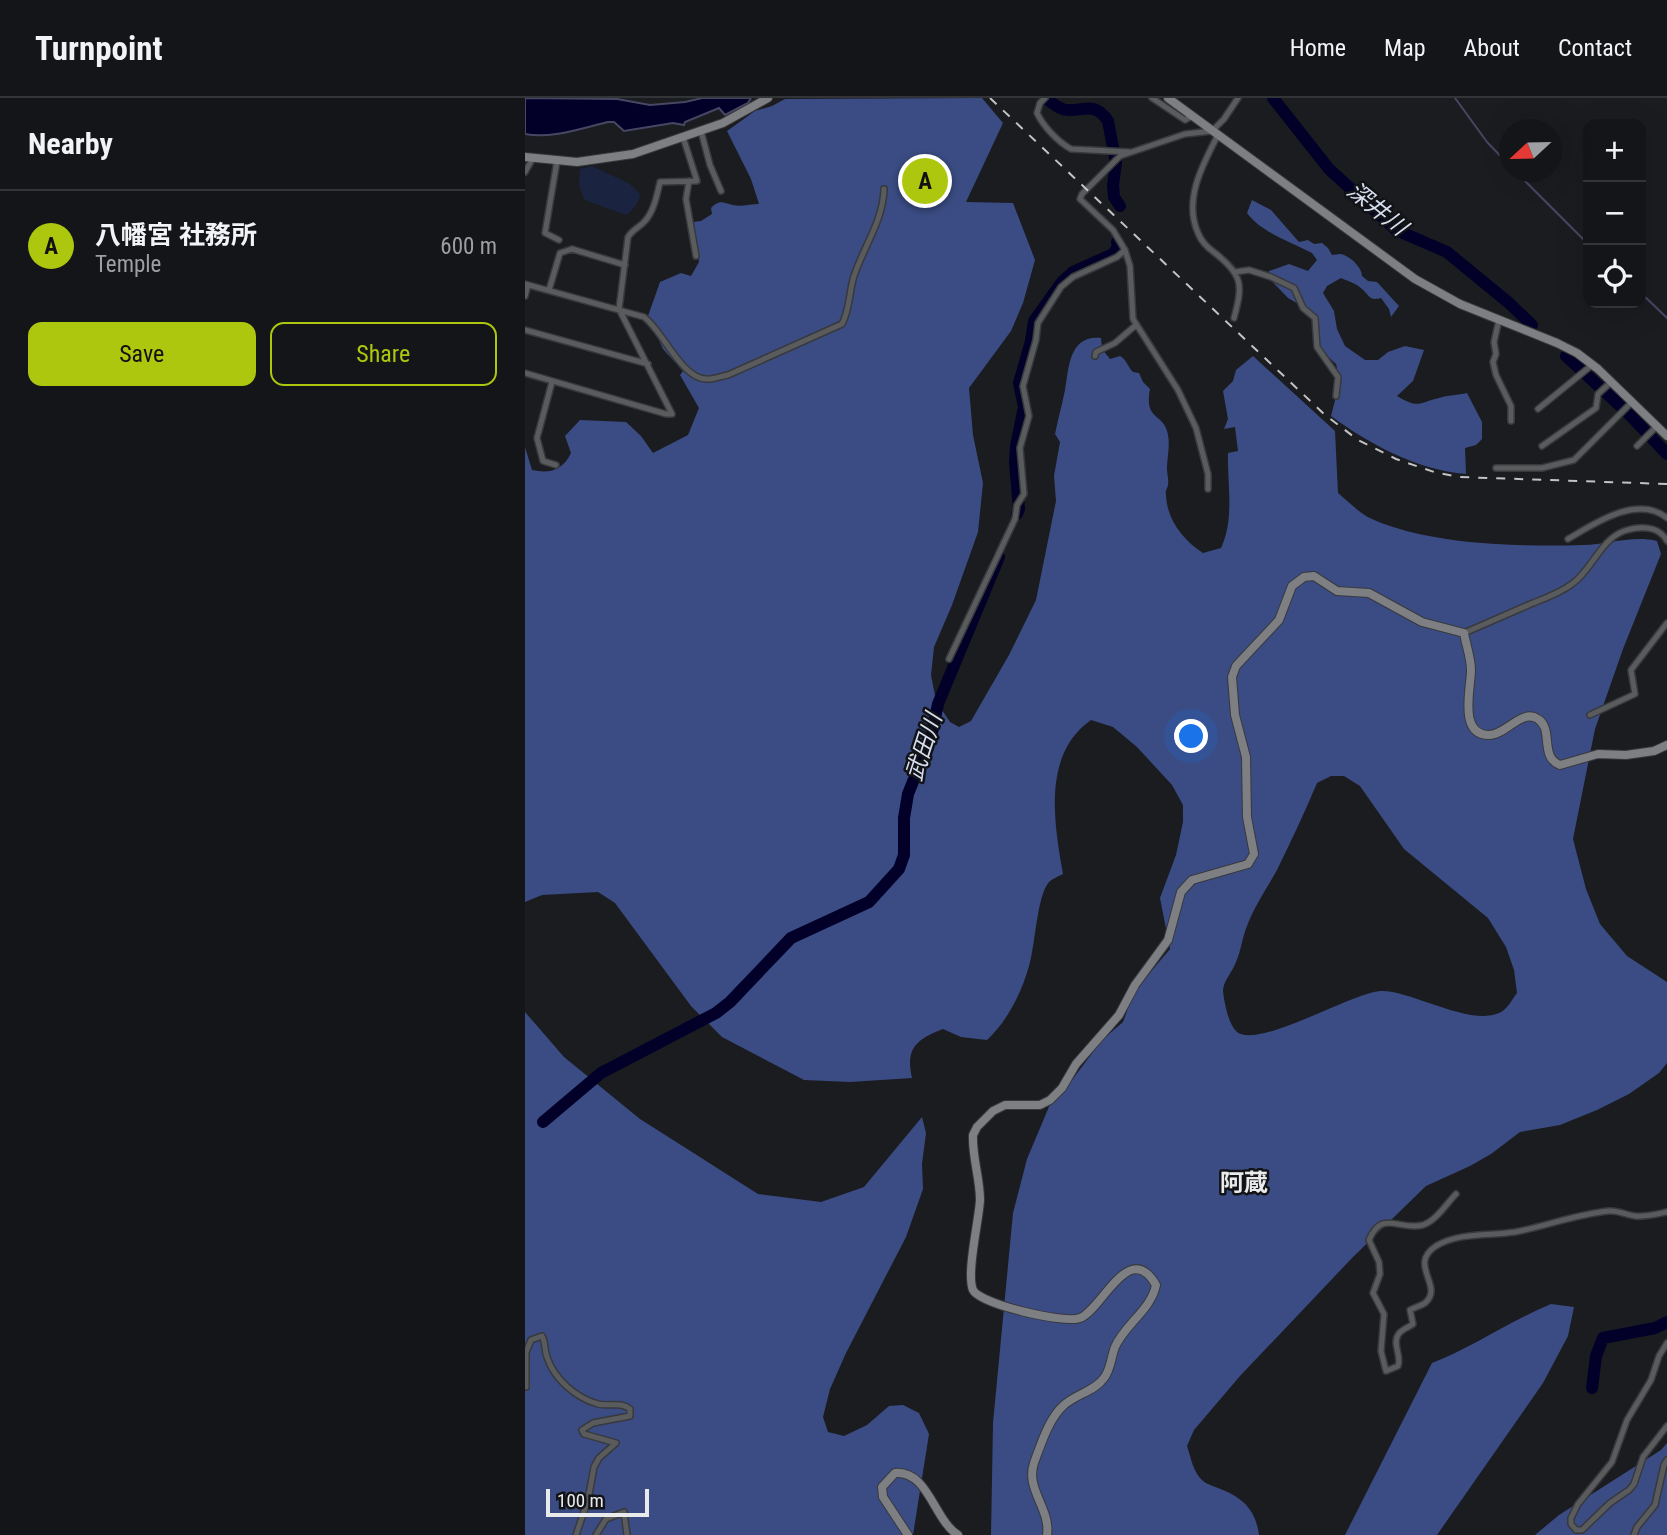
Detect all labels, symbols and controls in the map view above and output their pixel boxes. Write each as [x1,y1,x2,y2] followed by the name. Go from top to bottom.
[35,29,163,68] text: Turnpoint
[1290,34,1346,62] text: Home
[1384,34,1426,62] text: Map
[1464,34,1520,62] text: About
[1558,34,1632,62] text: Contact
[1499,119,1562,182] north arrow
[1583,119,1646,308] map controls
[1583,119,1646,182] button: +
[28,126,113,161] text: Nearby
[902,155,948,207] pin: A
[1342,177,1415,243] water label: 深井川
[1583,182,1646,245] button: −
[95,220,257,250] text: 八幡宮 社務所
[44,233,58,260] text: A
[440,233,497,260] text: 600 m
[1583,245,1646,308] button: locate
[95,251,161,278] text: Temple
[28,322,256,386] button: Save
[270,322,497,386] button: Share
[900,707,948,784] water label: 武田川
[1174,719,1208,753] your location
[1220,1169,1268,1197] district label: 阿蔵
[546,1486,649,1518] scale bar
[557,1489,604,1512] text: 100 m

